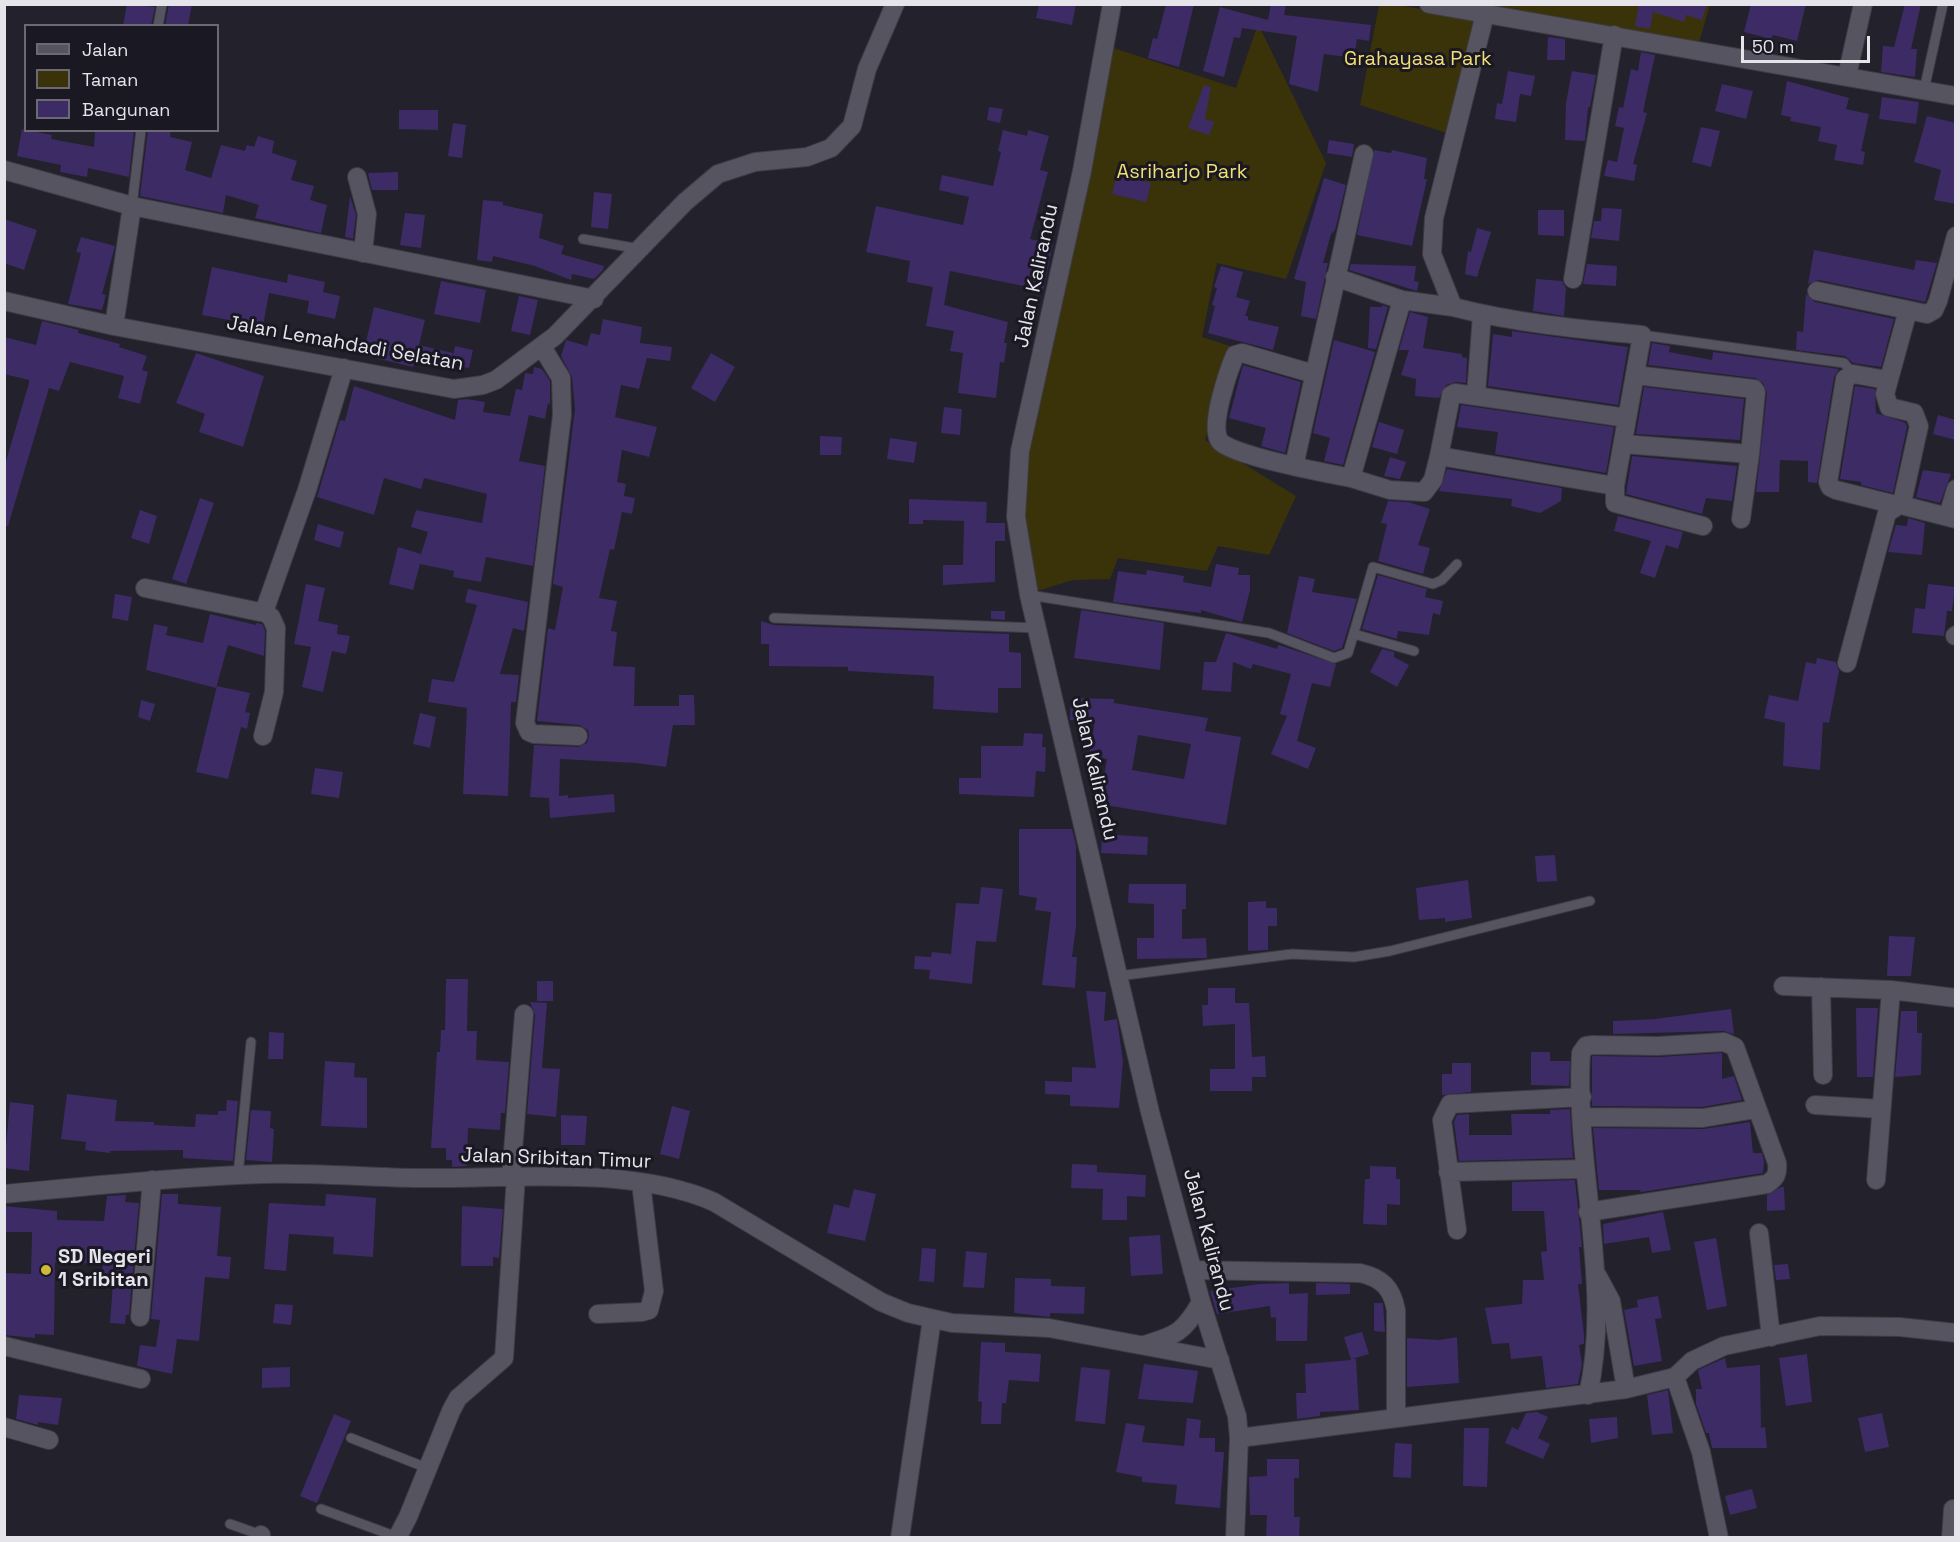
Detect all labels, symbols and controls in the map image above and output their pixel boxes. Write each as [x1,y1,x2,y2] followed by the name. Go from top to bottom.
[24,24,219,132] legend
[1744,24,1873,62] scale bar
[1752,35,1794,58] text: 50 m
[82,38,128,61] text: Jalan
[1344,48,1492,72] park label: Grahayasa Park
[82,68,138,91] text: Taman
[82,98,170,121] text: Bangunan
[1117,161,1247,185] park label: Asriharjo Park
[1010,202,1064,350] street label: Jalan Kalirandu
[225,311,465,377] street label: Jalan Lemahdadi Selatan
[1066,695,1122,843] street label: Jalan Kalirandu
[460,1144,652,1174] street label: Jalan Sribitan Timur
[1177,1166,1239,1314] street label: Jalan Kalirandu
[58,1246,151,1293] place label: SD Negeri 1 Sribitan
[39,1263,53,1277] marker: SD Negeri 1 Sribitan

